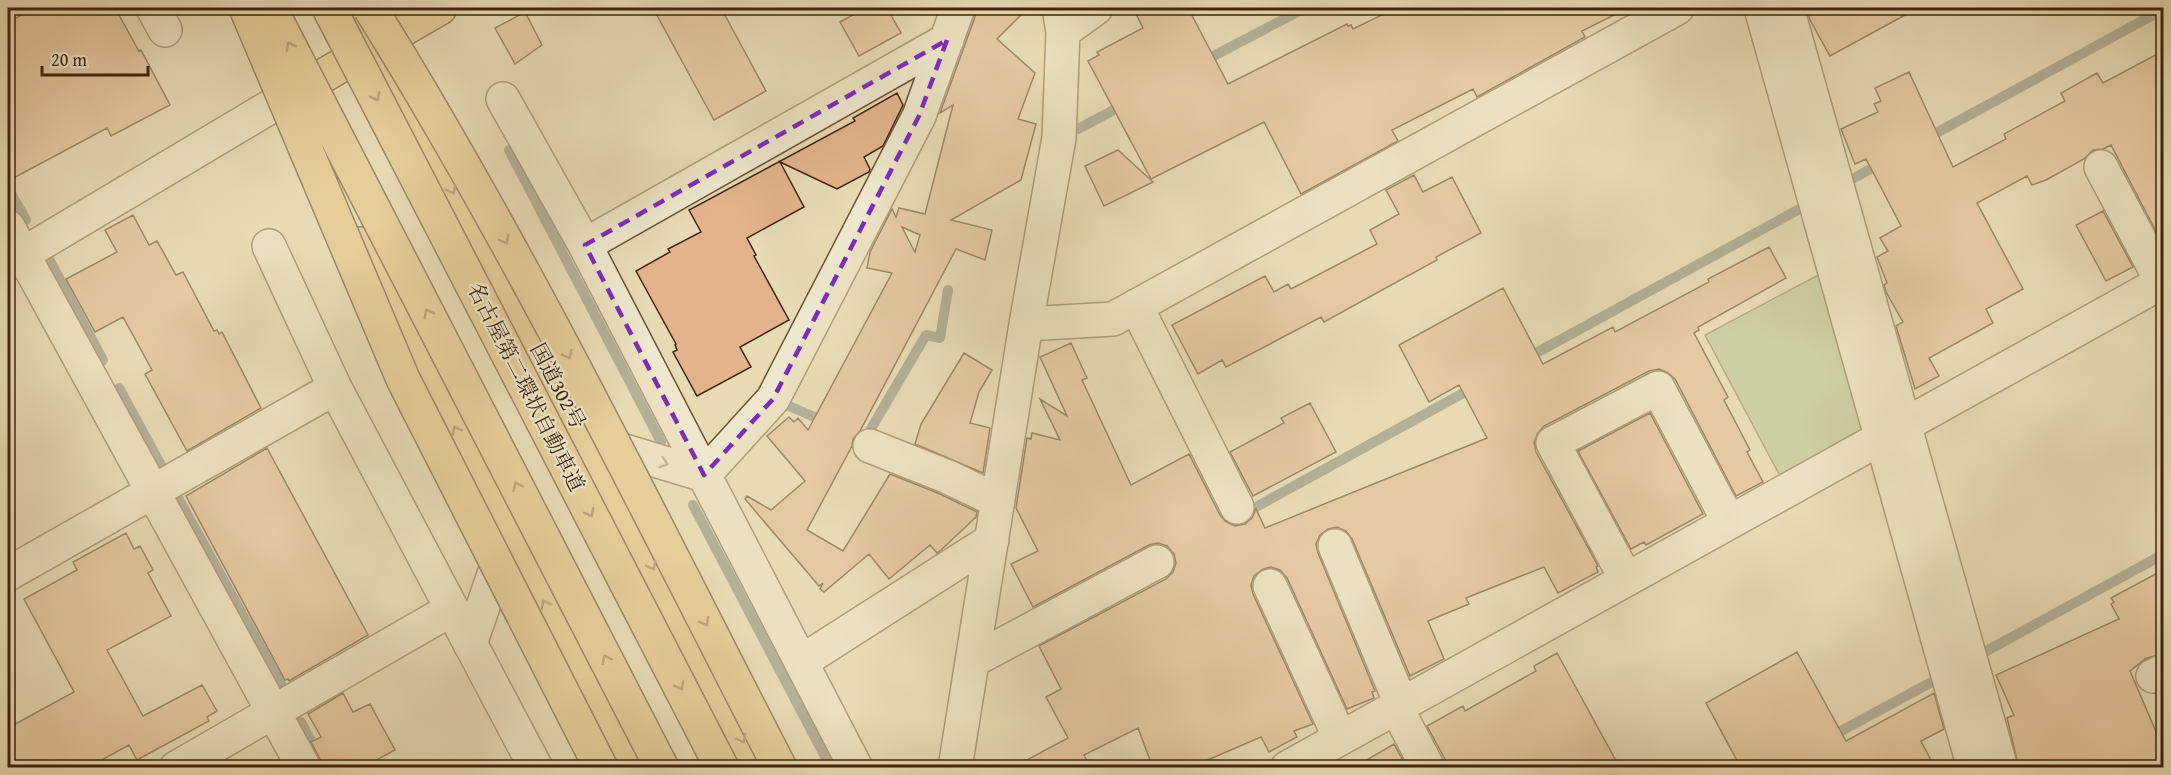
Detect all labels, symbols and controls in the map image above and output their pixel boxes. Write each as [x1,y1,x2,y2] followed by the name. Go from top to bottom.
[42,39,148,77] scale bar
[286,42,297,53] one-way arrow
[51,46,87,73] text: 20 m
[368,90,380,101] one-way arrow
[445,184,456,194] one-way arrow
[498,233,509,244] one-way arrow
[460,277,593,497] street label: 名古屋第二環状自動車道
[423,308,435,319] one-way arrow
[523,337,594,434] street label: 国道302号
[560,349,572,360] one-way arrow
[451,426,463,437] one-way arrow
[658,456,669,468] one-way arrow
[513,482,524,492] one-way arrow
[583,506,595,517] one-way arrow
[645,559,657,570] one-way arrow
[541,599,552,610] one-way arrow
[698,615,709,626] one-way arrow
[602,655,613,666] one-way arrow
[673,679,684,690] one-way arrow
[735,733,746,743] one-way arrow

